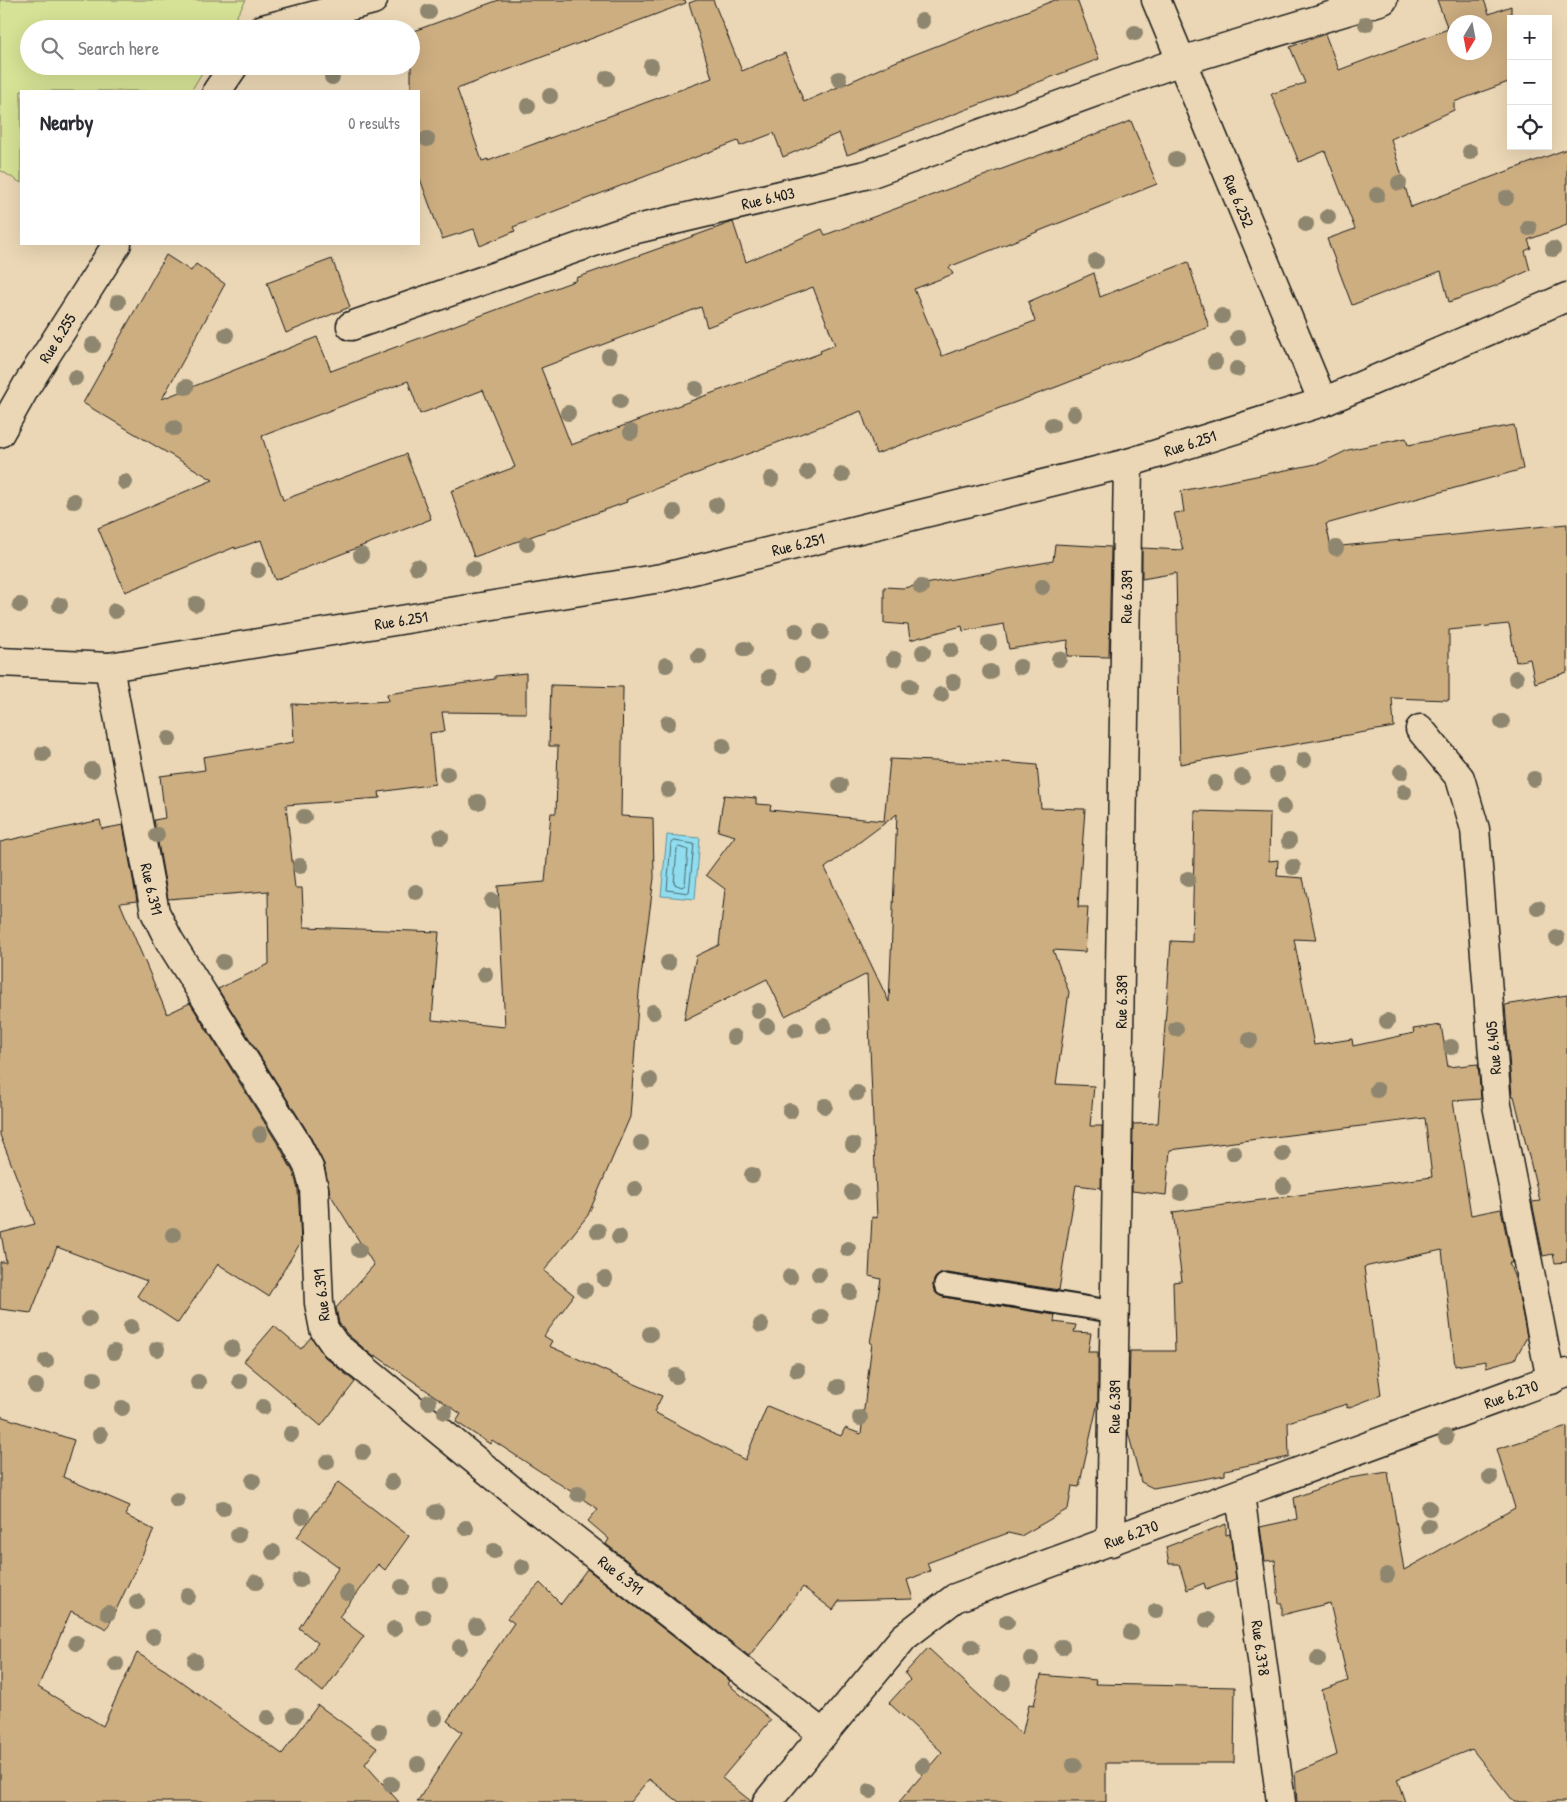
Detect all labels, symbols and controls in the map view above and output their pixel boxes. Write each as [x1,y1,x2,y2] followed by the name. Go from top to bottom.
[1447,15,1492,60] north arrow
[1507,15,1552,150] map controls
[1507,15,1552,60] button: +
[20,20,420,75] search box
[38,34,66,62] icon: search
[78,35,159,61] text: Search here
[1507,60,1552,105] button: −
[1507,105,1552,150] button: locate
[40,108,93,137] text: Nearby
[348,112,400,134] text: 0 results
[1218,171,1260,231] street label: Rue 6.252
[739,181,797,215] street label: Rue 6.403
[33,309,81,367] street label: Rue 6.255
[1161,424,1219,462] street label: Rue 6.251
[769,527,827,561] street label: Rue 6.251
[1115,570,1137,624] street label: Rue 6.389
[373,605,429,635] street label: Rue 6.251
[135,861,169,917] street label: Rue 6.391
[1110,975,1132,1029] street label: Rue 6.389
[1480,1020,1506,1076] street label: Rue 6.405
[307,1268,335,1322] street label: Rue 6.391
[1481,1374,1541,1414] street label: Rue 6.270
[1103,1380,1125,1434] street label: Rue 6.389
[1101,1514,1161,1554] street label: Rue 6.270
[594,1550,649,1600] street label: Rue 6.391
[1246,1619,1276,1677] street label: Rue 6.378

